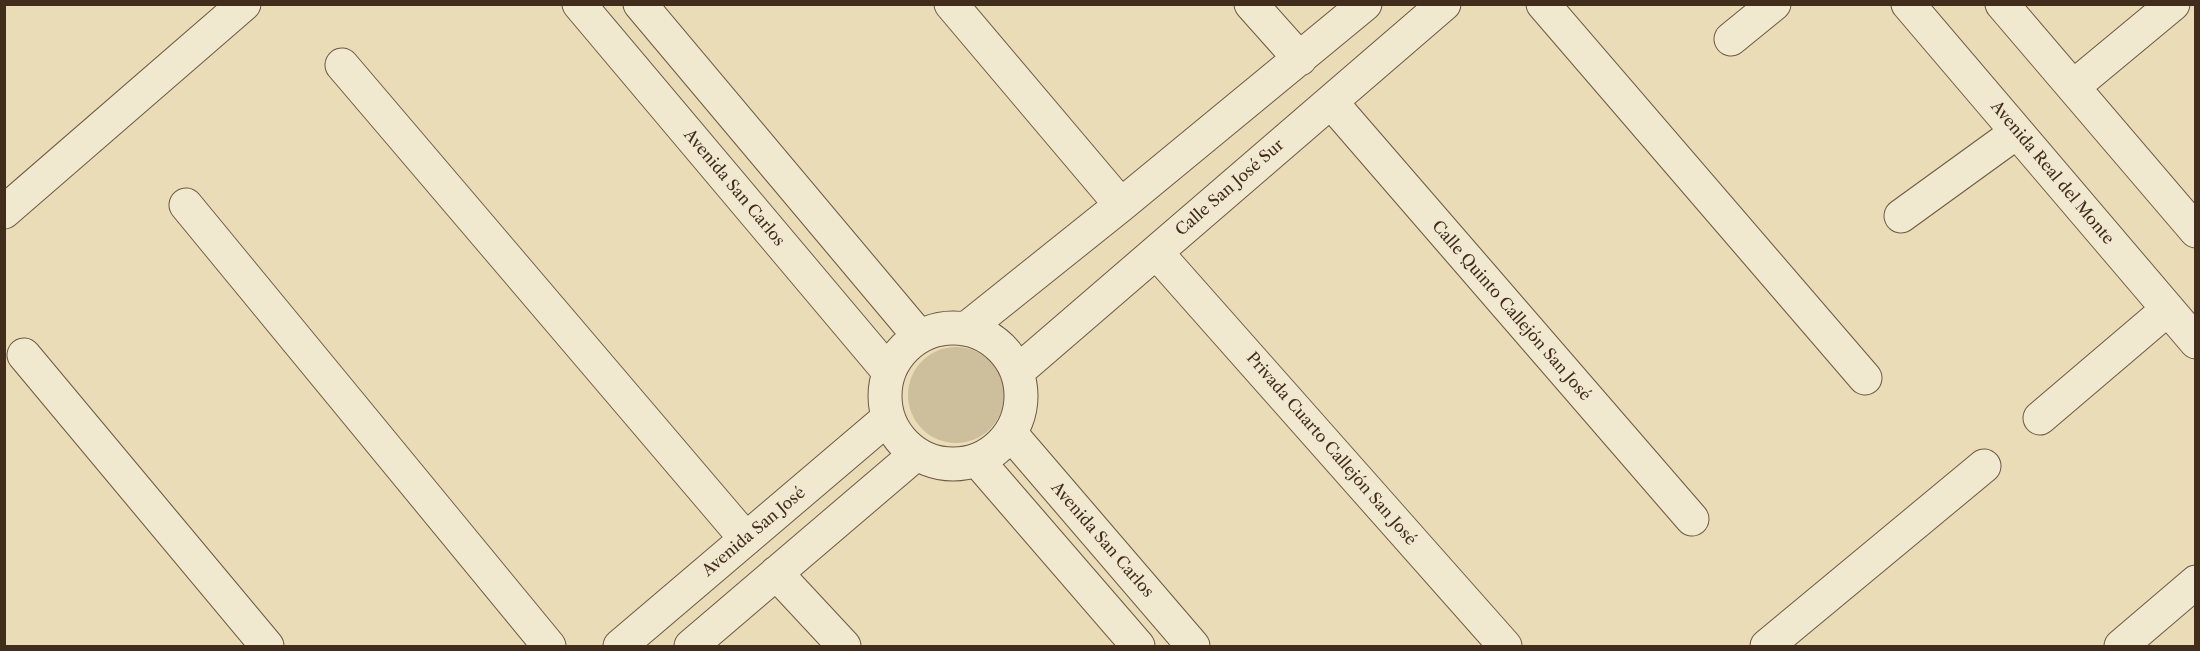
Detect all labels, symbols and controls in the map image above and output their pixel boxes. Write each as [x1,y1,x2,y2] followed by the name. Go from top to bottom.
[1986,97,2118,249] street label: Avenida Real del Monte
[680,126,788,250] street label: Avenida San Carlos
[1172,136,1288,240] street label: Calle San José Sur
[1427,217,1595,405] street label: Calle Quinto Callejón San José
[1242,349,1420,549] street label: Privada Cuarto Callejón San José
[1047,478,1157,602] street label: Avenida San Carlos
[698,483,810,581] street label: Avenida San José

